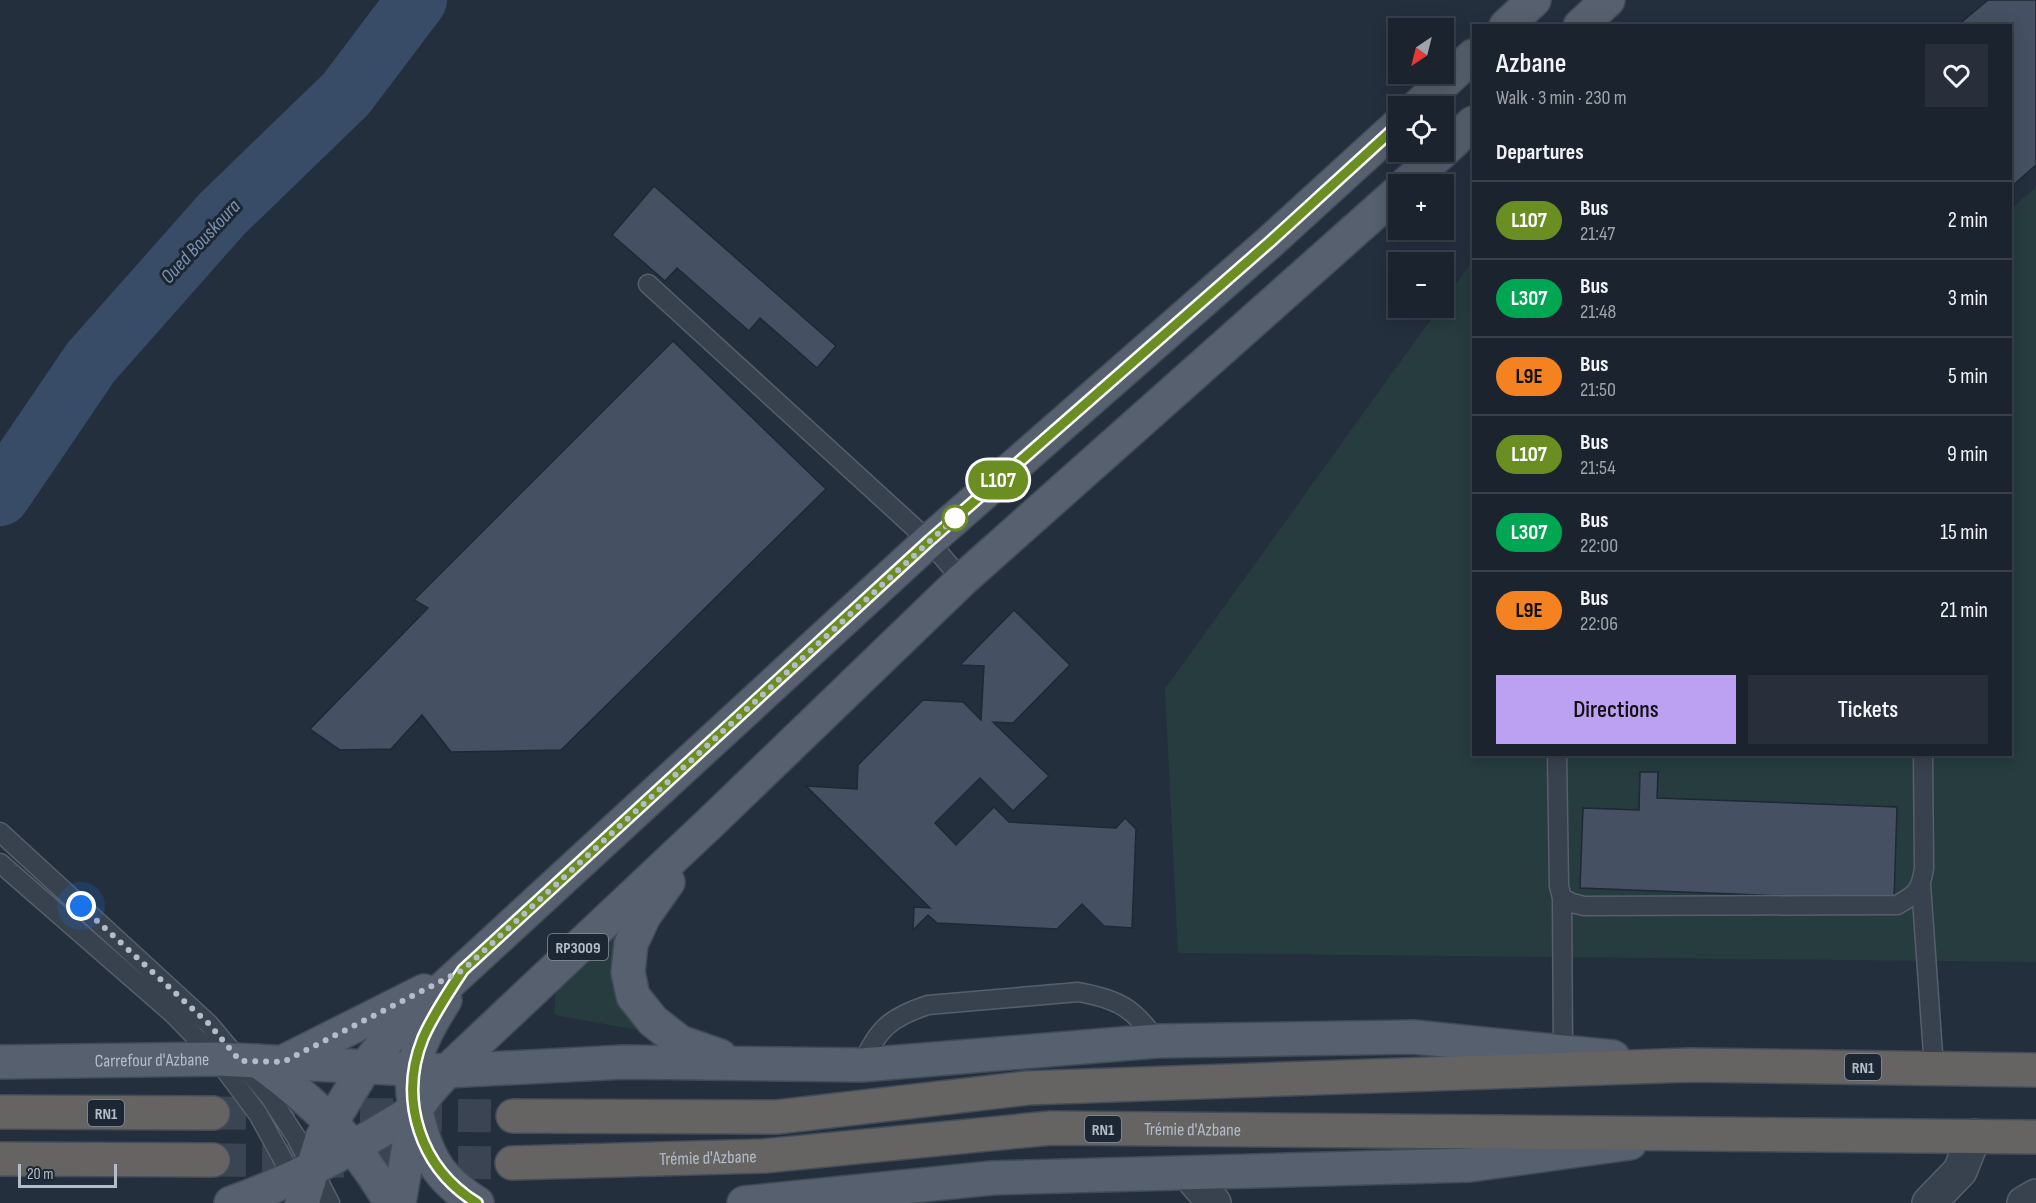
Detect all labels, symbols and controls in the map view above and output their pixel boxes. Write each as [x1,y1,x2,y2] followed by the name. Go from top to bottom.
[1388,18,1454,84] north arrow
[1388,18,1454,318] map controls
[1925,44,1988,107] button: heart
[1496,47,1567,80] text: Azbane
[1496,86,1627,110] text: Walk · 3 min · 230 m
[1388,96,1454,162] button: locate
[1496,139,1584,166] text: Departures
[1388,174,1454,240] button: +
[156,195,246,289] water label: Oued Bouskoura
[1580,195,1609,222] text: Bus
[1948,207,1988,234] text: 2 min
[1511,208,1547,233] text: L107
[1580,222,1615,246] text: 21:47
[1388,252,1454,318] button: −
[1580,273,1609,300] text: Bus
[1948,285,1988,312] text: 3 min
[1511,286,1547,311] text: L307
[1580,300,1616,324] text: 21:48
[1580,351,1609,378] text: Bus
[1948,363,1988,390] text: 5 min
[1515,364,1543,389] text: L9E
[1580,378,1616,402] text: 21:50
[1580,429,1609,456] text: Bus
[1947,441,1988,468] text: 9 min
[1511,442,1547,467] text: L107
[1580,456,1616,480] text: 21:54
[956,460,1040,500] line badge: L107
[980,468,1016,493] text: L107
[942,505,968,531] unlabelled marker
[1580,507,1609,534] text: Bus
[1940,519,1988,546] text: 15 min
[1511,520,1547,545] text: L307
[1580,534,1618,558] text: 22:00
[1580,585,1609,612] text: Bus
[1940,597,1988,624] text: 21 min
[1515,598,1543,623] text: L9E
[1580,612,1618,636] text: 22:06
[1496,675,1736,744] button: Directions
[1748,675,1988,744] button: Tickets
[66,891,96,921] your location
[548,934,608,960] road number: RP3009
[95,1049,209,1072] street label: Carrefour d'Azbane
[1845,1054,1881,1080] road number: RN1
[88,1100,124,1126] road number: RN1
[1085,1116,1121,1142] road number: RN1
[1144,1119,1241,1141] street label: Trémie d'Azbane
[659,1146,757,1170] street label: Trémie d'Azbane
[18,1161,117,1188] scale bar
[27,1165,54,1184] text: 20 m

